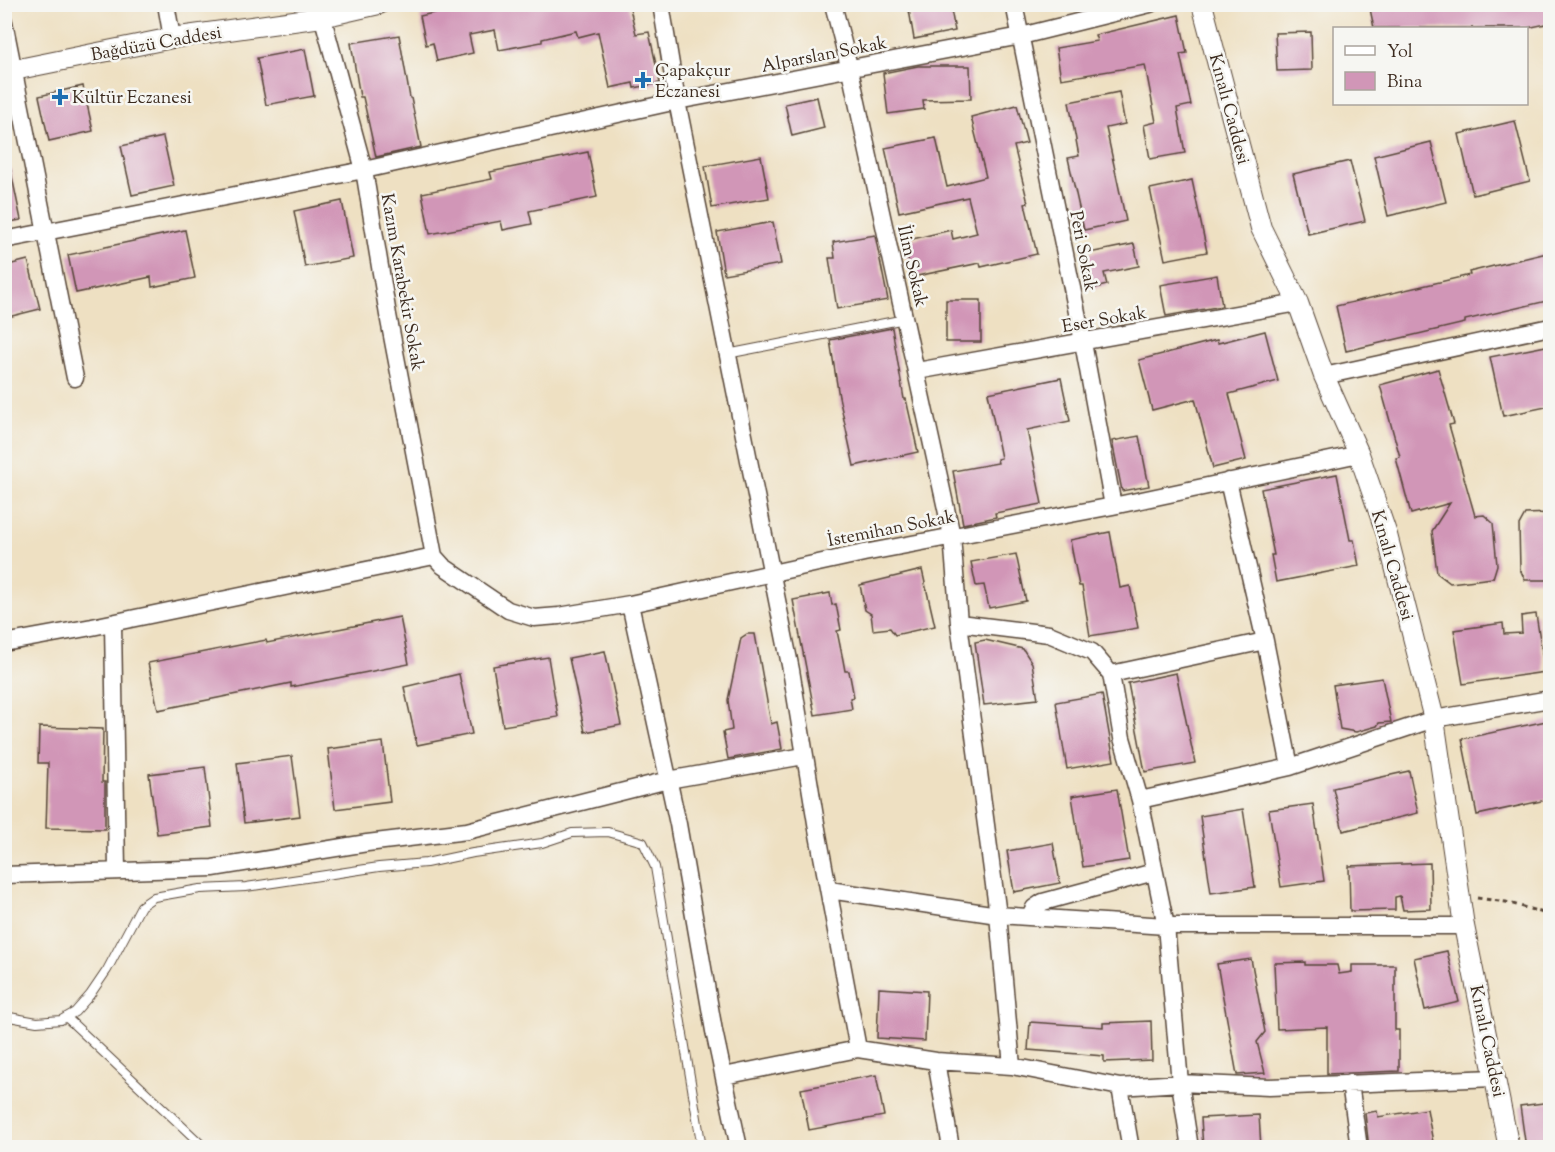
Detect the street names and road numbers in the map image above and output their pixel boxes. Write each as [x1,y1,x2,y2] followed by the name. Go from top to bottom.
[89,21,224,69] street label: Bağdüzü Caddesi
[759,31,890,81] street label: Alparslan Sokak
[1201,51,1255,168] street label: Kınalı Caddesi
[373,192,429,373] street label: Kazım Karabekir Sokak
[1061,209,1103,294] street label: Peri Sokak
[889,223,933,310] street label: İlim Sokak
[1060,301,1149,341] street label: Eser Sokak
[825,505,957,555] street label: İstemihan Sokak
[1363,507,1419,624] street label: Kınalı Caddesi
[1461,983,1511,1100] street label: Kınalı Caddesi

